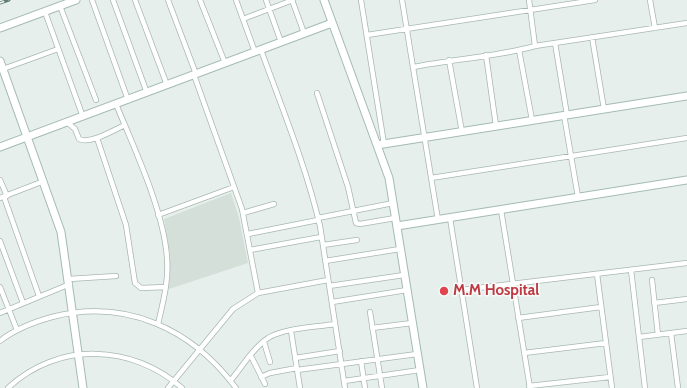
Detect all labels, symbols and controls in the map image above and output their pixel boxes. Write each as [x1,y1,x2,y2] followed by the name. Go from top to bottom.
[453,282,539,300] place label: M.M Hospital
[438,285,450,297] marker: M.M Hospital

